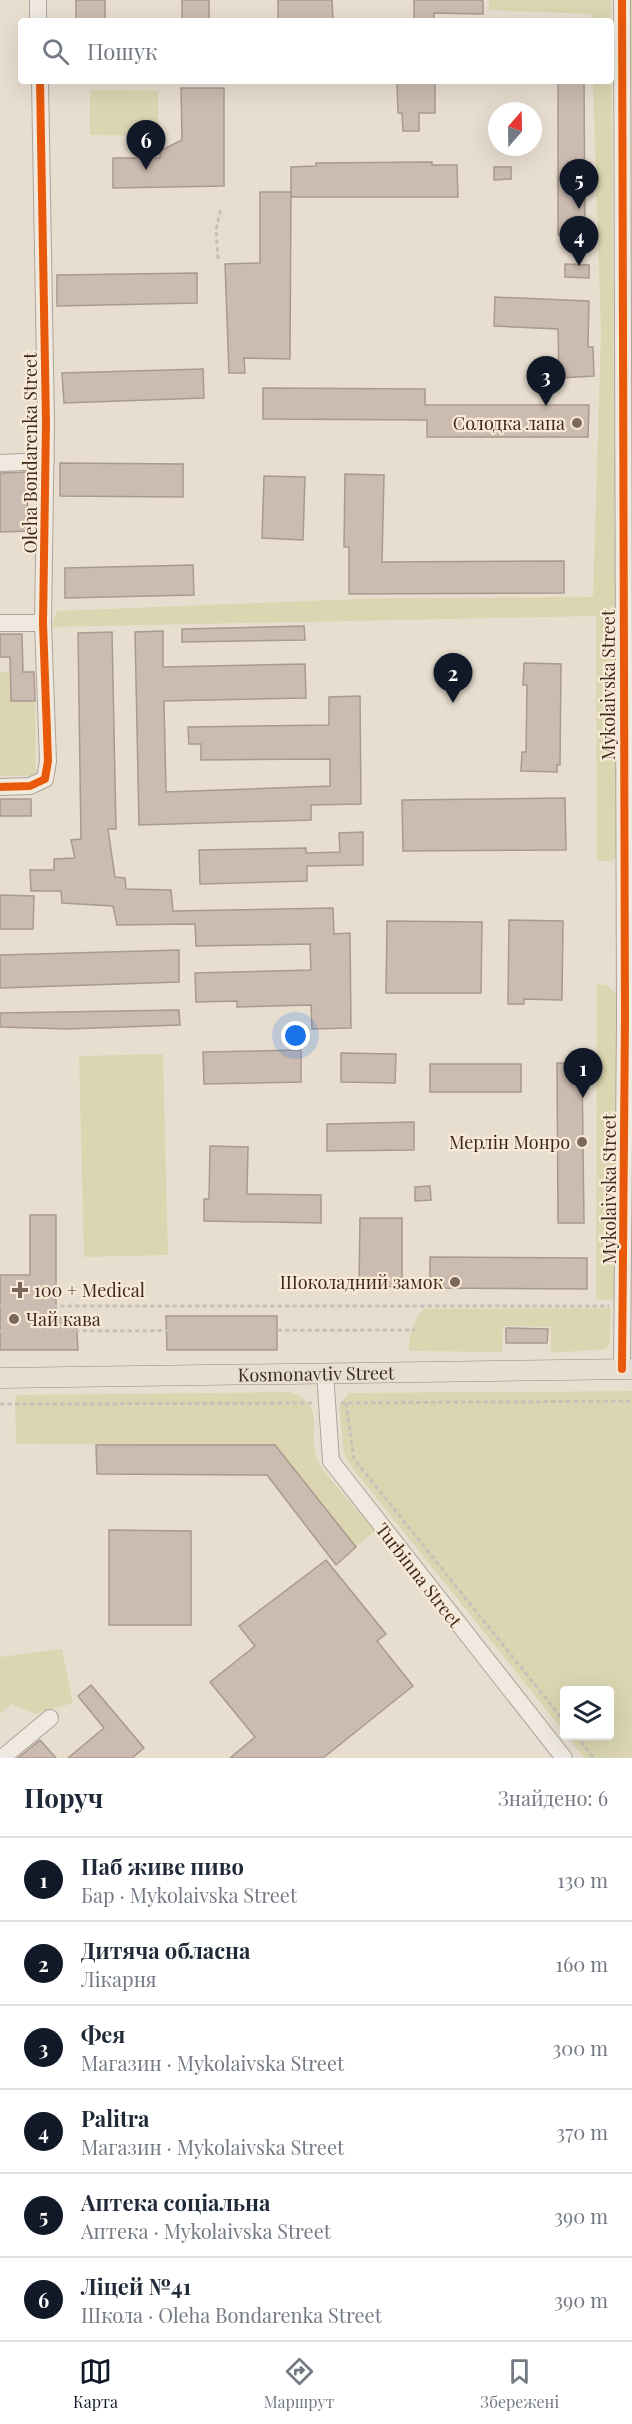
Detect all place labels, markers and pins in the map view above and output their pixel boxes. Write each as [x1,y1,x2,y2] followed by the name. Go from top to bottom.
[126,120,166,170] pin: 6
[560,160,598,209] pin: 5
[560,216,598,266] pin: 4
[526,356,566,406] pin: 3
[453,411,565,435] place label: Солодка лапа
[570,416,584,430] marker: Солодка лапа
[434,654,472,703] pin: 2
[564,1048,602,1098] pin: 1
[449,1130,570,1154] place label: Мерлін Монро
[575,1135,589,1149] marker: Мерлін Монро
[280,1270,443,1294] place label: Шоколадний замок
[448,1275,462,1289] marker: Шоколадний замок
[34,1278,145,1302] place label: 100 + Medical
[11,1281,29,1299] marker: 100 + Medical
[26,1307,101,1331] place label: Чай кава
[7,1312,21,1326] marker: Чай кава

